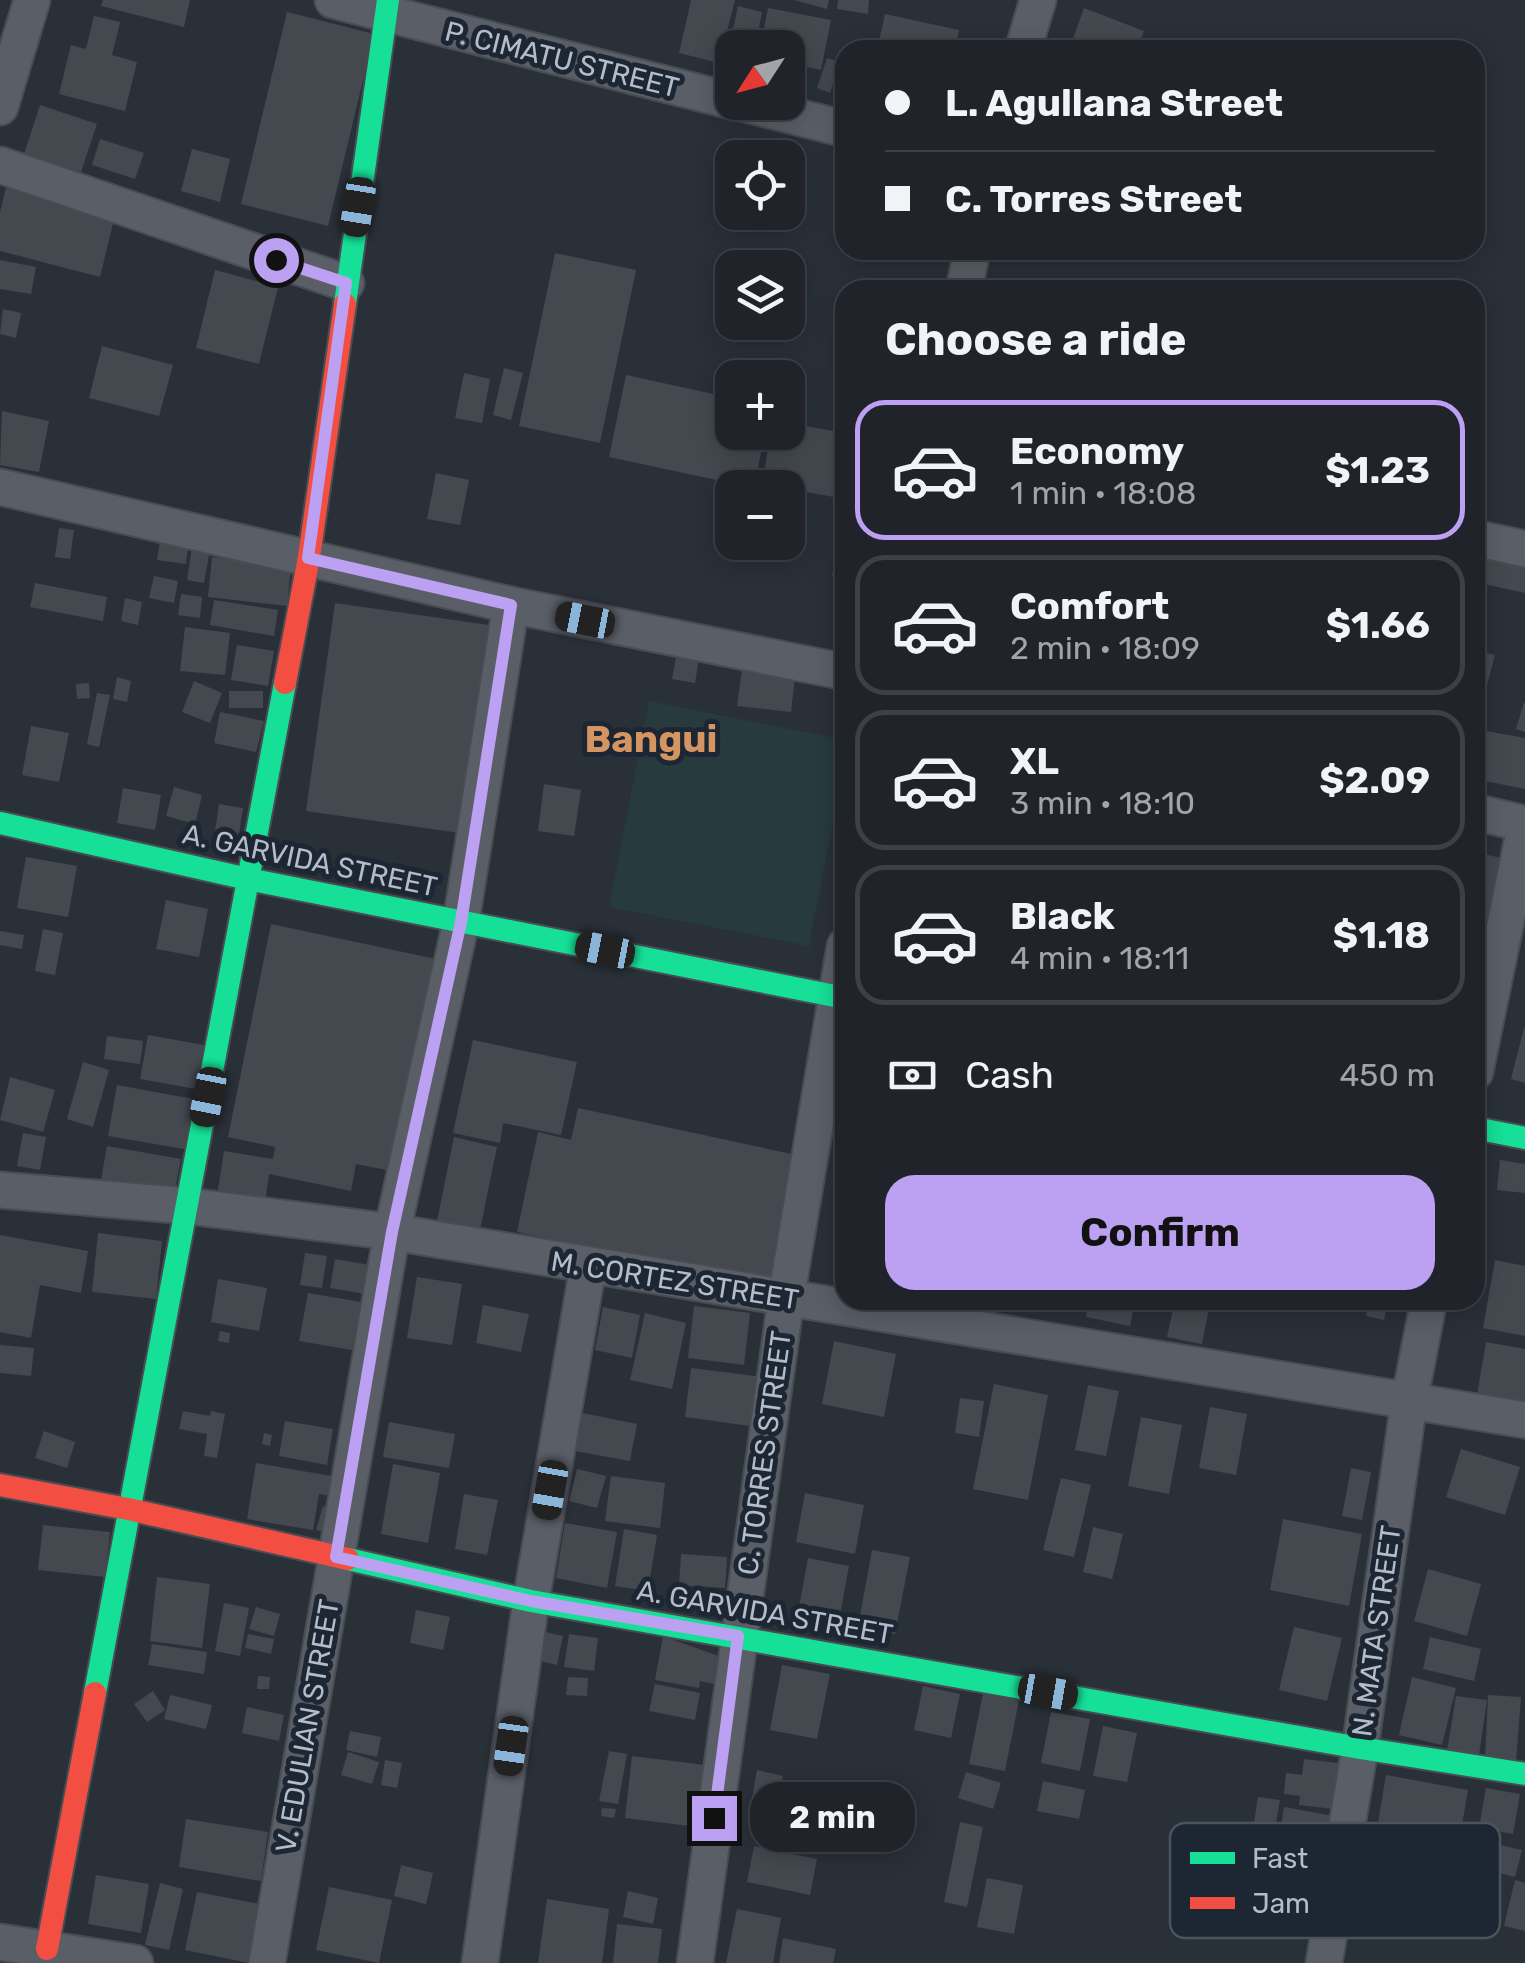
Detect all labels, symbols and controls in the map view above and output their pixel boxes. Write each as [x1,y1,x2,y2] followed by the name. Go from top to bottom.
[442,14,682,104] street label: P. CIMATU STREET
[715,30,805,120] north arrow
[715,30,805,560] map controls
[945,80,1283,126] text: L. Agullana Street
[715,140,805,230] button: locate
[338,175,378,239] car
[945,176,1242,222] text: C. Torres Street
[254,238,299,283] route start
[715,250,805,340] button: layers
[885,313,1187,366] text: Choose a ride
[715,360,805,450] button: +
[890,425,980,515] icon: car
[1010,428,1184,474] text: Economy
[1325,447,1430,493] text: $1.23
[715,470,805,560] button: −
[1010,474,1196,512] text: 1 min · 18:08
[890,580,980,670] icon: car
[1010,583,1169,629] text: Comfort
[553,600,617,640] car
[1326,602,1430,648] text: $1.66
[1010,629,1200,667] text: 2 min · 18:09
[585,716,717,762] district label: Bangui
[890,735,980,825] icon: car
[1010,738,1059,784] text: XL
[1319,757,1430,803] text: $2.09
[1010,784,1195,822] text: 3 min · 18:10
[180,817,440,904] street label: A. GARVIDA STREET
[890,890,980,980] icon: car
[1010,893,1115,939] text: Black
[1333,912,1430,958] text: $1.18
[573,930,637,970] car
[1010,939,1189,977] text: 4 min · 18:11
[885,1048,940,1103] icon: cash
[965,1052,1054,1098] text: Cash
[1340,1056,1435,1094] text: 450 m
[188,1065,228,1129] car
[885,1175,1435,1290] button: Confirm
[549,1245,801,1316] street label: M. CORTEZ STREET
[731,1329,798,1577] street label: C. TORRES STREET
[530,1458,570,1522] car
[1345,1523,1408,1739] street label: N. MATA STREET
[634,1574,896,1651] street label: A. GARVIDA STREET
[269,1597,346,1855] street label: V. EDULIAN STREET
[1016,1672,1080,1712] car
[492,1714,530,1778] car
[749,1783,914,1853] callout: 2 min
[692,1796,737,1841] route end
[789,1798,876,1836] text: 2 min
[1170,1823,1500,1938] legend
[1252,1842,1308,1875] text: Fast
[1252,1887,1310,1920] text: Jam

